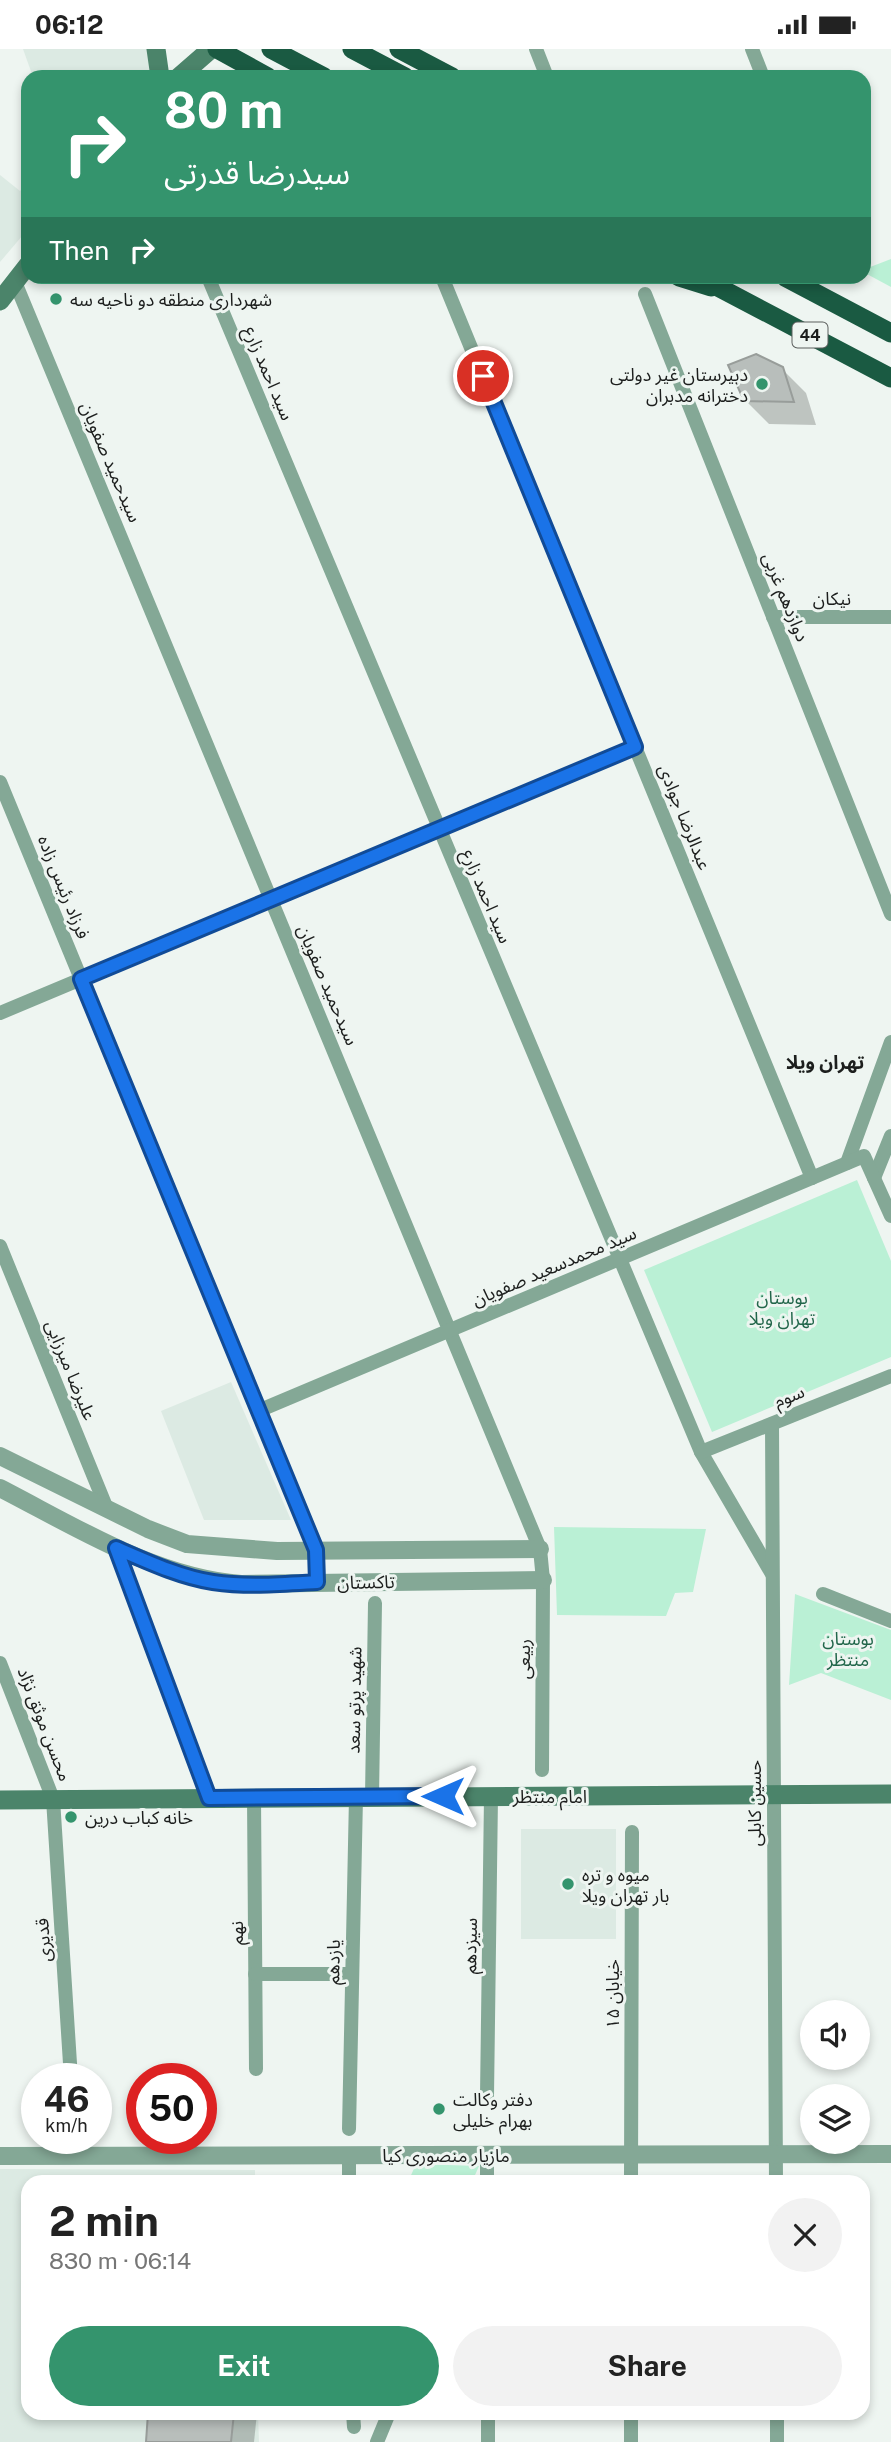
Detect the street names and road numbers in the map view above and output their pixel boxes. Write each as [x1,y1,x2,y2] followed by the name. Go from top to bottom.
[236,323,298,425] street label: سید احمد زارع
[792,323,828,347] road number: 44
[75,399,146,526] street label: سیدحمید صفویان
[756,549,813,646] street label: دوازدهم غربی
[813,588,851,610] street label: نیکان
[653,761,716,873] street label: عبدالرضا جوادی
[33,832,94,942] street label: فرزاد رئیس زاده
[454,846,516,948] street label: سید احمد زارع
[292,922,363,1049] street label: سیدحمید صفویان
[469,1222,640,1311] street label: سید محمدسعید صفویان
[40,1317,101,1423] street label: علیرضا میرزایی
[771,1380,809,1415] street label: سوم
[337,1571,395,1594] street label: تاکستان
[513,1639,535,1679] street label: ربیعی
[343,1646,367,1754] street label: شهید پرتو سعد
[13,1664,76,1784] street label: محسن موثق نژاد
[744,1760,766,1846] street label: حسین کابلی
[512,1786,587,1811] street label: امام منتظر
[31,1917,56,1963] street label: قدیری
[459,1918,484,1974] street label: سیزدهم
[226,1921,250,1945] street label: نهم
[322,1939,347,1985] street label: یازدهم
[602,1959,624,2029] street label: خیابان ۱۵
[382,2145,510,2167] street label: مازیار منصوری کیا

